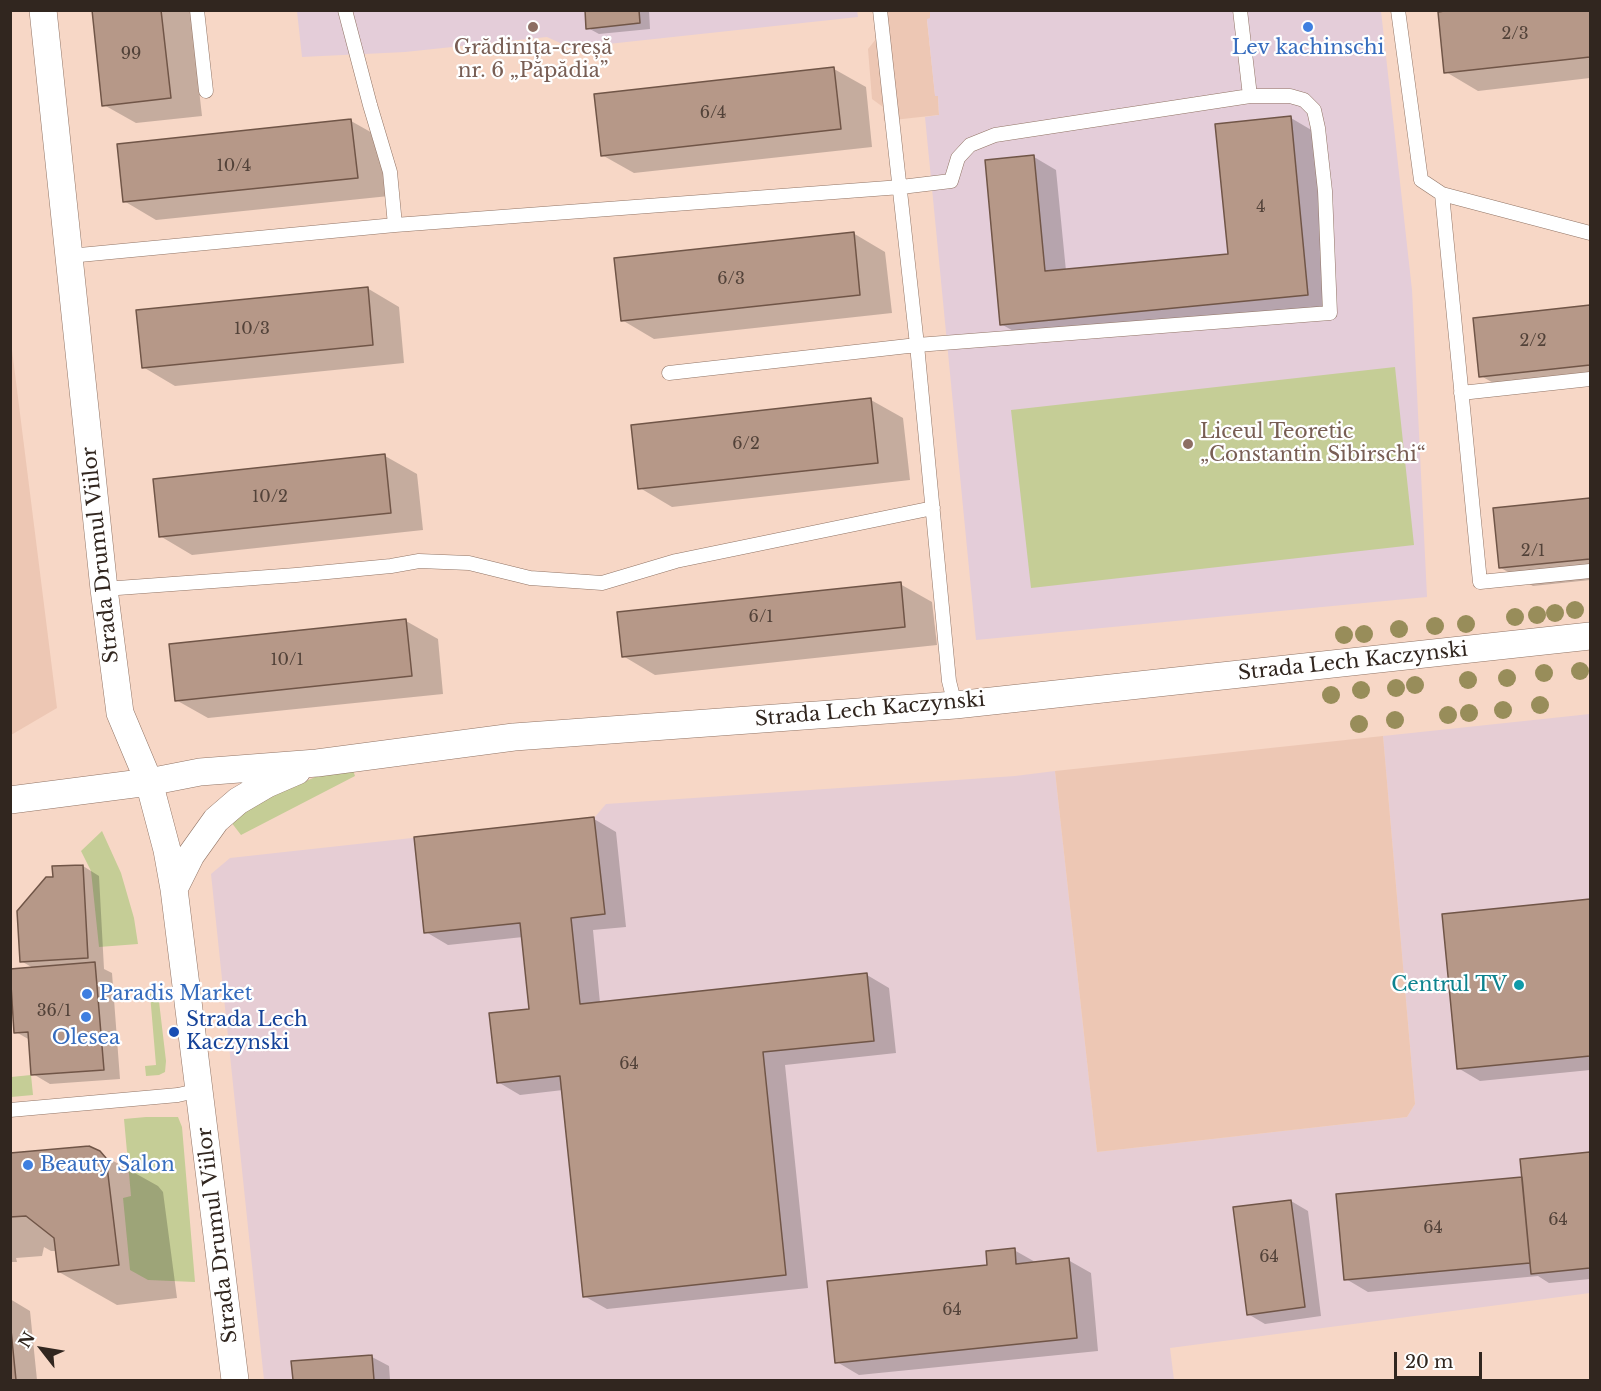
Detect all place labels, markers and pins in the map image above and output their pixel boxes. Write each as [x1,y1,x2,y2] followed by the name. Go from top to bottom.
[526,20,540,34] marker: Grădinița-creșă nr. 6 „Păpădia”
[1301,20,1315,34] marker: Lev kachinschi
[454,36,612,83] place label: Grădinița-creșă nr. 6 „Păpădia”
[1232,36,1384,60] place label: Lev kachinschi
[1200,420,1426,467] place label: Liceul Teoretic „Constantin Sibirschi“
[1181,437,1195,451] marker: Liceul Teoretic „Constantin Sibirschi“
[1391,973,1507,997] place label: Centrul TV
[1512,978,1526,992] marker: Centrul TV
[99,982,252,1006] place label: Paradis Market
[80,987,94,1001] marker: Paradis Market
[186,1008,308,1055] place label: Strada Lech Kaczynski
[79,1010,93,1024] marker: Olesea
[167,1025,181,1039] marker: Strada Lech Kaczynski
[52,1026,120,1050] place label: Olesea
[40,1153,175,1177] place label: Beauty Salon
[21,1158,35,1172] marker: Beauty Salon

